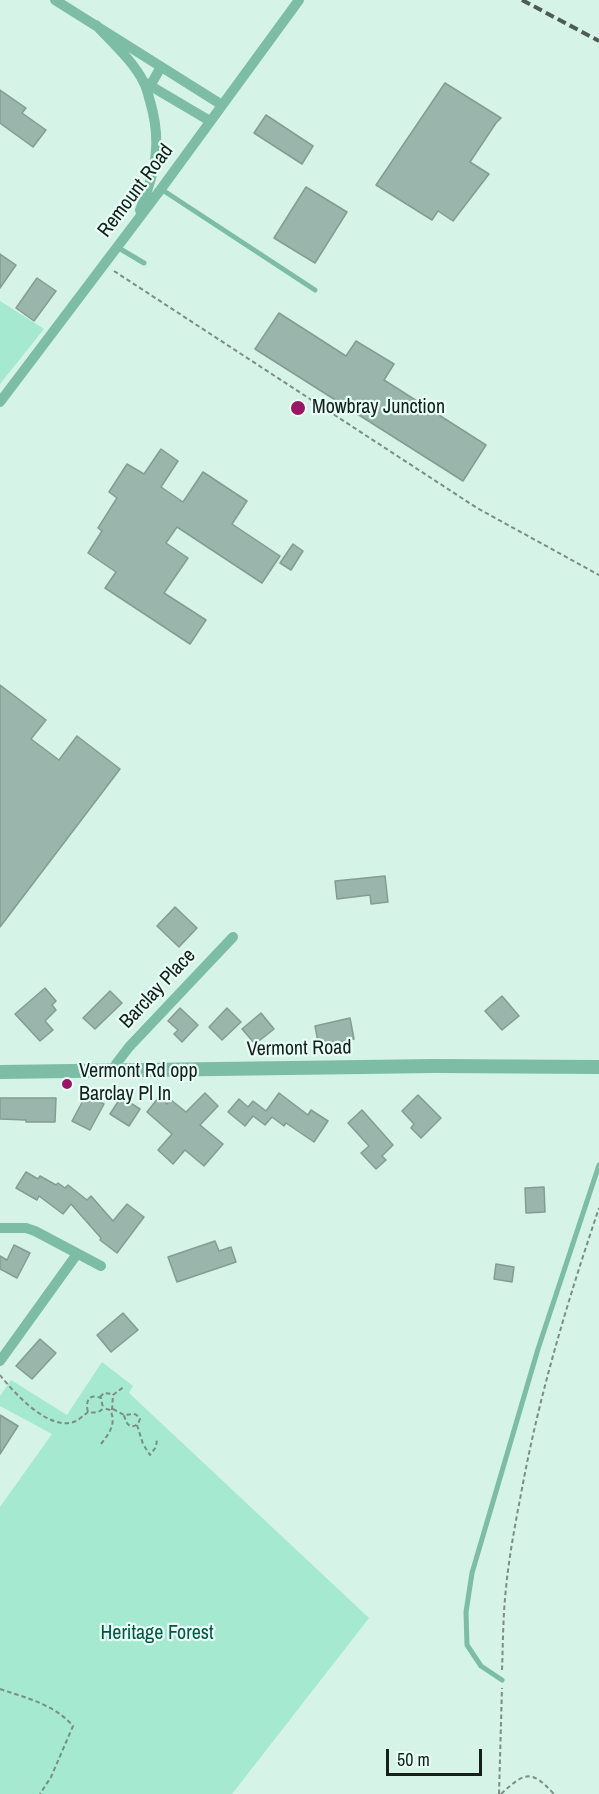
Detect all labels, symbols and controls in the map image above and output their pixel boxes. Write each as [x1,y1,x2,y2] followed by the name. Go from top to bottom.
[93,140,179,242] street label: Remount Road
[312,396,445,420] place label: Mowbray Junction
[289,399,307,417] marker: Mowbray Junction
[115,944,201,1034] street label: Barclay Place
[246,1036,352,1062] street label: Vermont Road
[79,1060,198,1107] place label: Vermont Rd opp Barclay Pl In
[60,1077,74,1091] marker: Vermont Rd opp Barclay Pl In
[100,1622,214,1646] park label: Heritage Forest
[389,1737,485,1775] scale bar
[397,1747,430,1772] text: 50 m

